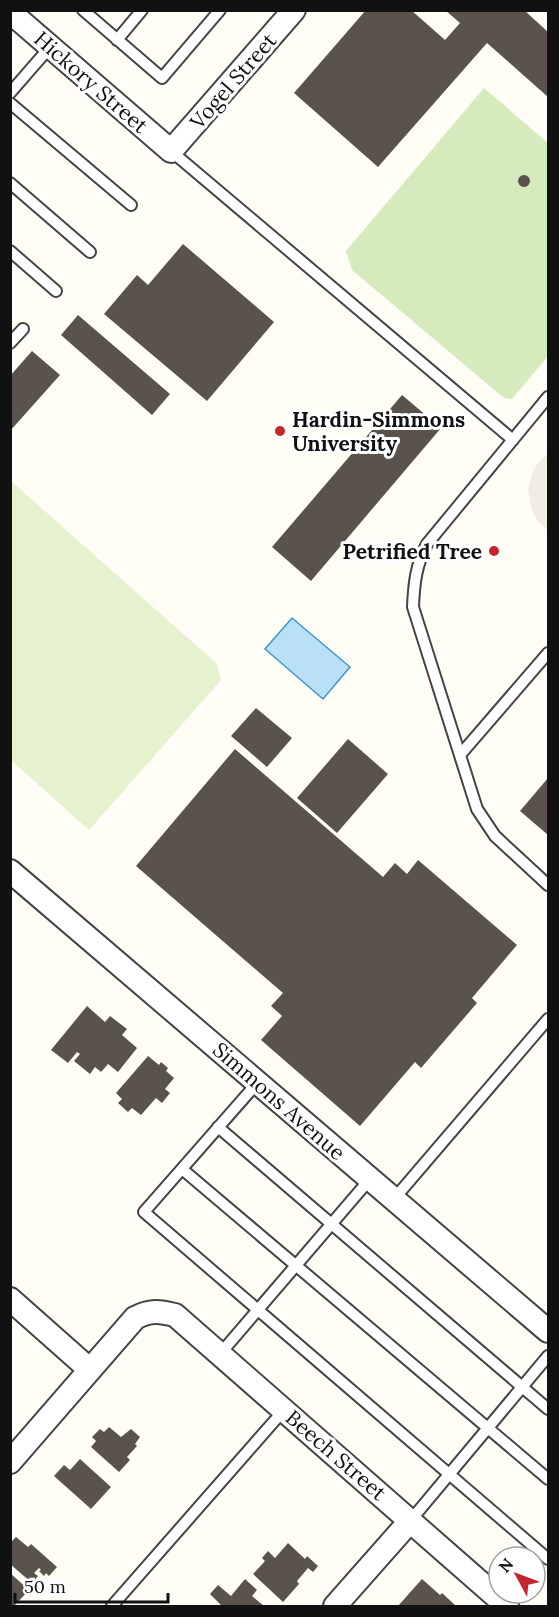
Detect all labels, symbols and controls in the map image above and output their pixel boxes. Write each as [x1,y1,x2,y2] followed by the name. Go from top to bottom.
[28,25,154,139] street label: Hickory Street
[183,27,283,135] street label: Vogel Street
[292,406,465,457] place label: Hardin-Simmons University
[273,424,287,438] marker: Hardin-Simmons University
[343,538,482,565] place label: Petrified Tree
[487,544,501,558] marker: Petrified Tree
[207,1036,351,1166] street label: Simmons Avenue
[280,1404,392,1507] street label: Beech Street
[487,1545,547,1605] north arrow
[494,1554,517,1576] text: N
[15,1566,168,1604] scale bar
[24,1575,66,1598] text: 50 m

